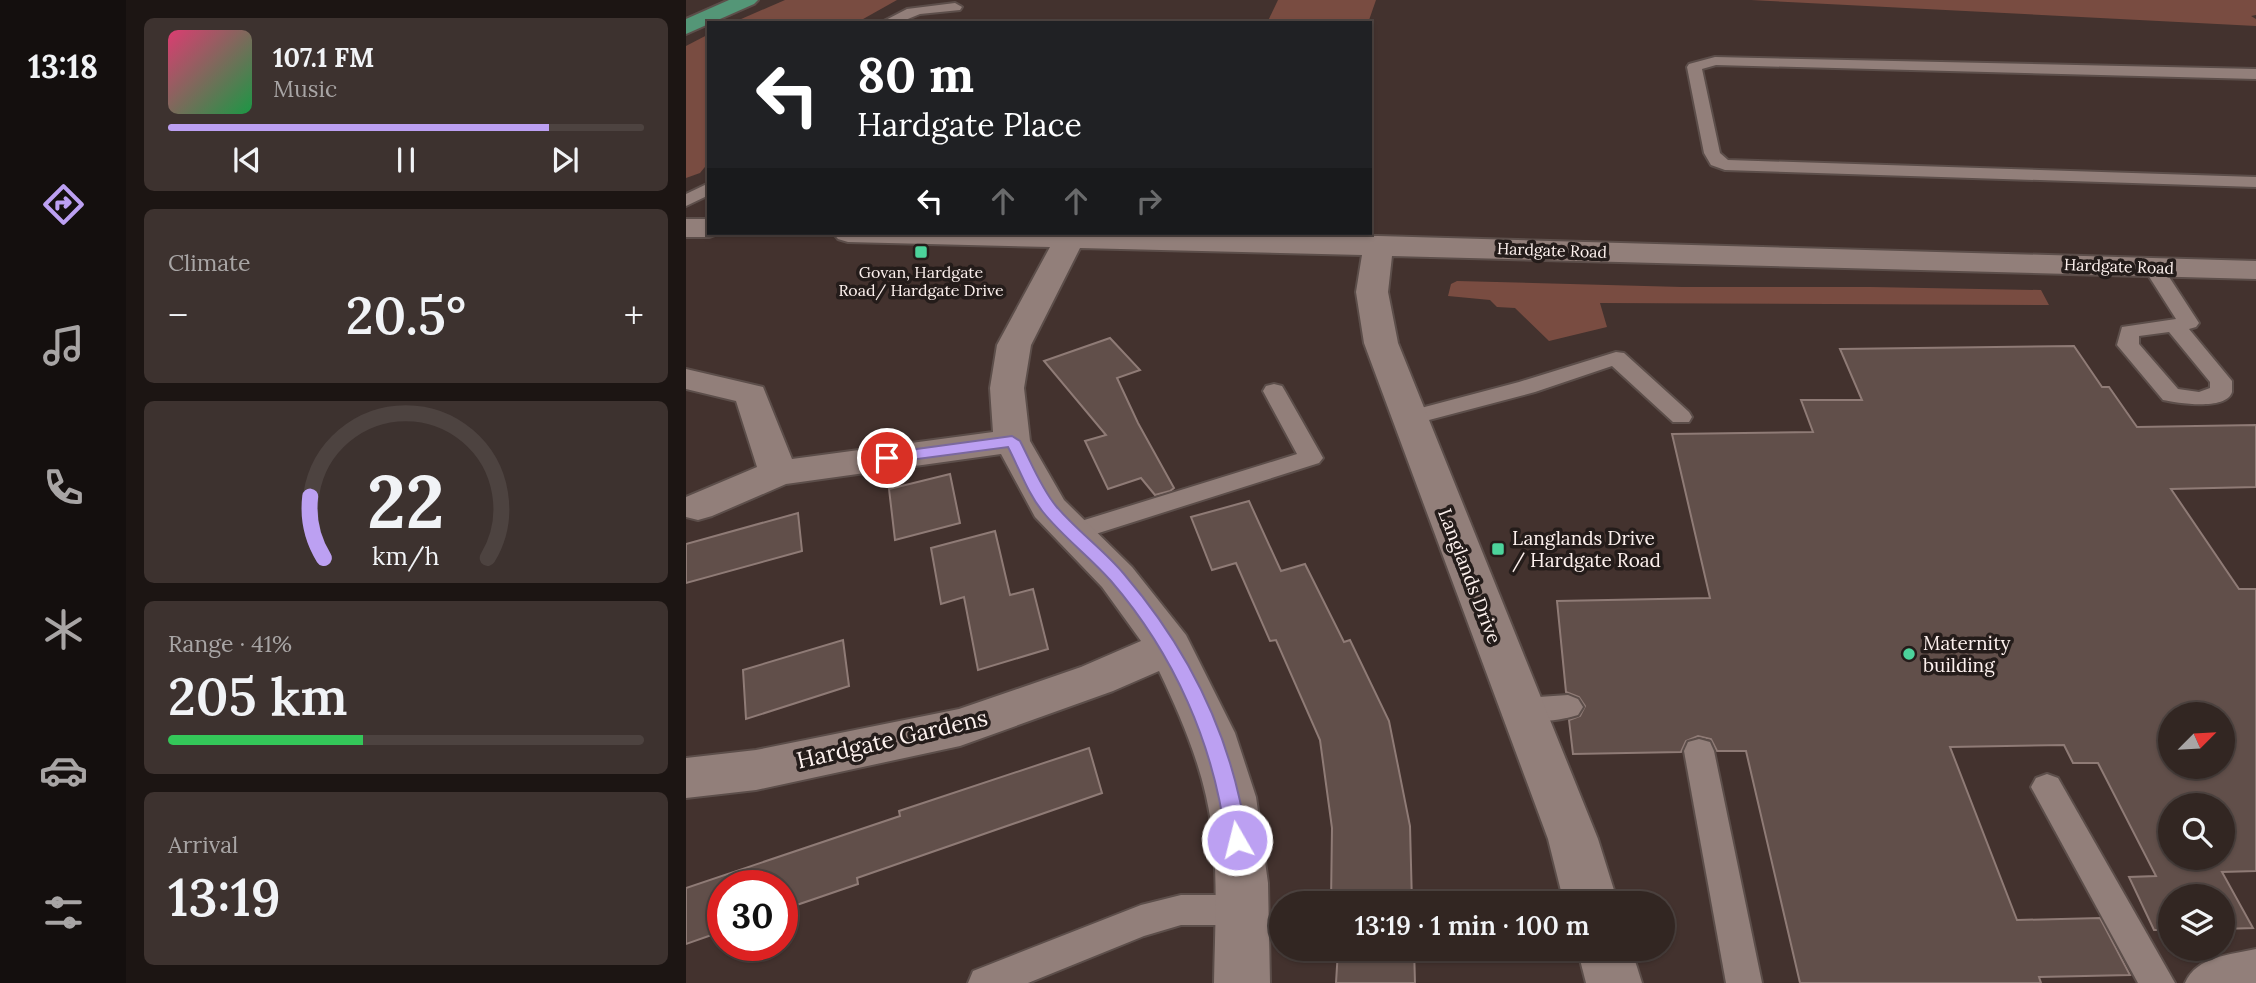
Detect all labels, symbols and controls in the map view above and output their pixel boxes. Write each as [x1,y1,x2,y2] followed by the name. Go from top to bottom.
[273,41,374,74] text: 107.1 FM
[857,43,974,105] text: 80 m
[28,46,98,87] text: 13:18
[742,49,833,140] icon: left
[273,74,337,103] text: Music
[857,104,1082,145] text: Hardgate Place
[228,141,266,179] icon: previous
[387,141,425,179] icon: pause
[546,141,584,179] icon: next
[39,180,88,229] icon: directions
[911,182,949,220] icon: left
[984,182,1022,220] icon: ahead
[1057,182,1095,220] icon: ahead
[1130,182,1168,220] icon: right
[1497,238,1608,262] street label: Hardgate Road
[913,244,929,260] marker: Govan, Hardgate Road/ Hardgate Drive
[168,248,250,277] text: Climate
[2064,254,2175,278] street label: Hardgate Road
[838,262,1004,301] place label: Govan, Hardgate Road/ Hardgate Drive
[346,282,466,348] text: 20.5°
[168,291,188,339] text: −
[624,291,644,339] text: +
[39,321,88,370] icon: music
[857,428,917,488] pin
[868,439,906,477] icon: arrive
[367,455,445,548] text: 22
[39,463,88,512] icon: phone
[1433,505,1507,647] street label: Langlands Drive
[1512,526,1661,573] place label: Langlands Drive / Hardgate Road
[372,539,440,571] text: km/h
[1490,541,1506,557] marker: Langlands Drive / Hardgate Road
[39,605,88,654] icon: climate
[168,629,292,658] text: Range · 41%
[1923,631,2011,677] place label: Maternity building
[1901,646,1917,662] marker: Maternity building
[168,663,348,729] text: 205 km
[794,702,990,775] street label: Hardgate Gardens
[2158,702,2235,779] north arrow
[2158,702,2235,961] map controls
[39,746,88,795] icon: car
[2158,793,2235,870] button: search
[1200,803,1274,877] position arrow
[168,830,238,859] text: Arrival
[168,864,281,930] text: 13:19
[707,870,798,961] speed limit sign: 30
[2158,884,2235,961] button: layers
[39,888,88,937] icon: filters
[1355,909,1589,942] text: 13:19 · 1 min · 100 m

